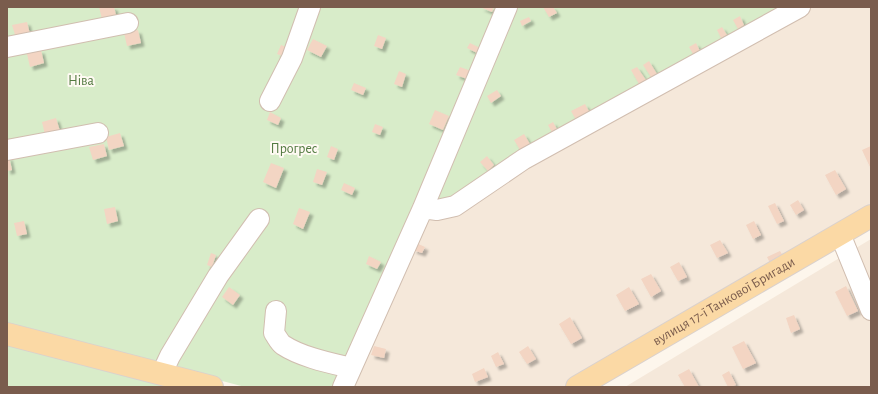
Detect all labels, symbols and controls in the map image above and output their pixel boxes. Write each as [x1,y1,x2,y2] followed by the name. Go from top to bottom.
[68,74,95,88] park label: Ніва
[270,142,318,156] park label: Прогрес
[651,255,797,348] street label: вулиця 17-ї Танкової Бригади

